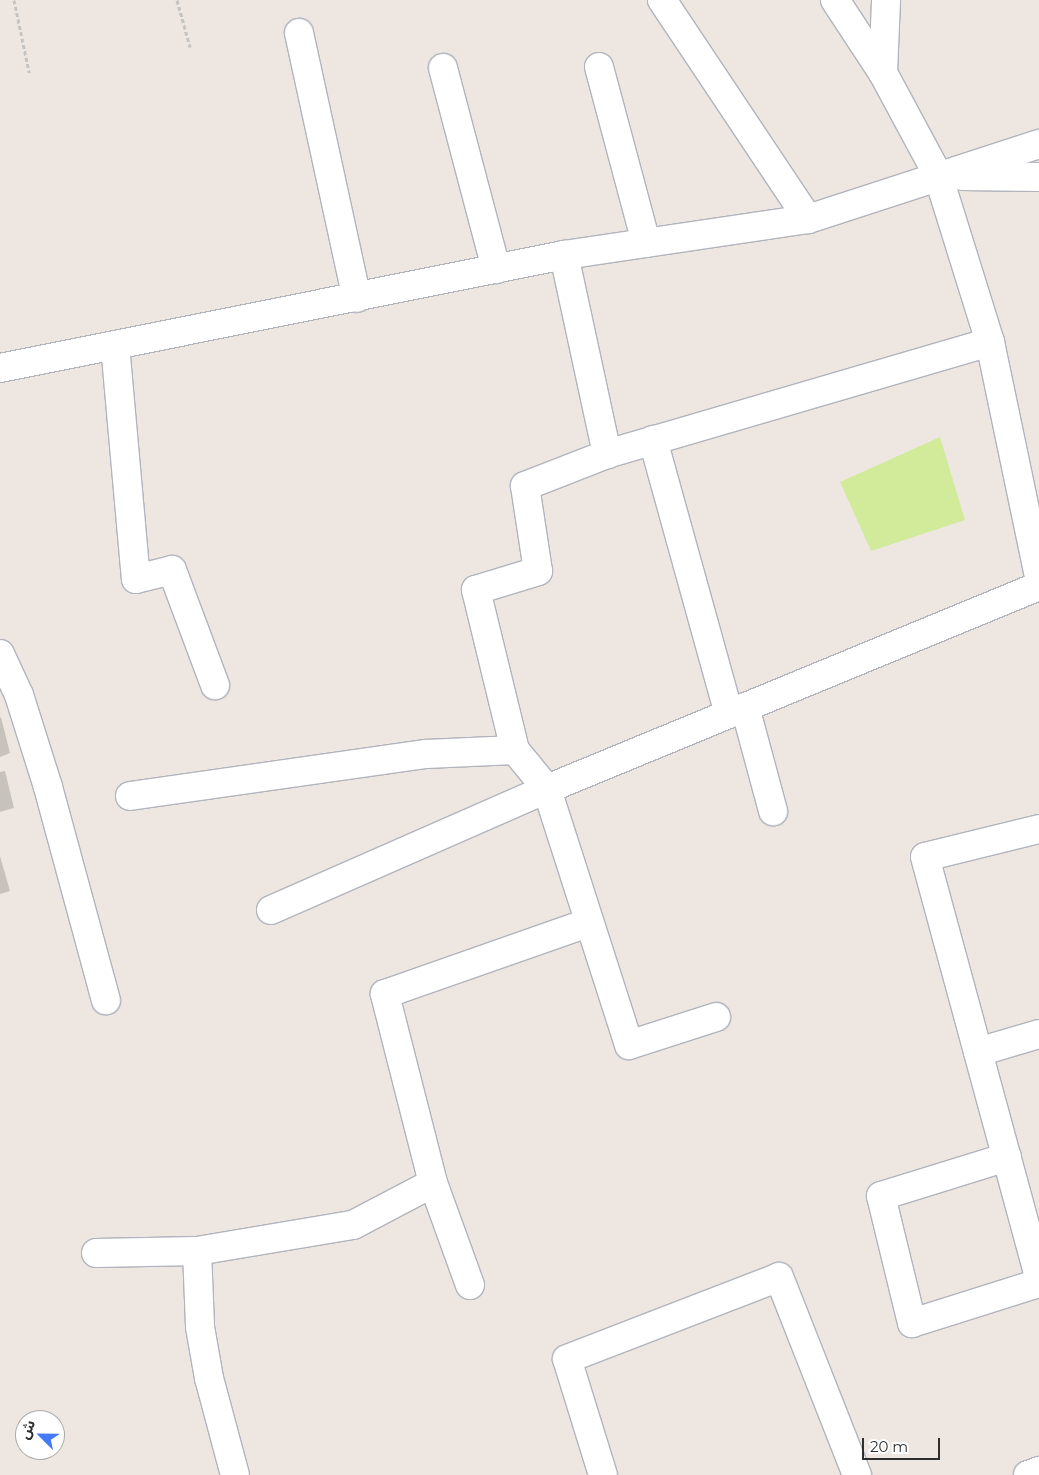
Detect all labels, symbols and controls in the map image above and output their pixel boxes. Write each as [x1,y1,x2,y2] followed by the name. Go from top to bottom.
[15,1410,65,1460] north arrow
[15,1417,39,1442] text: ش
[864,1428,942,1460] scale bar
[870,1437,908,1456] text: 20 m

